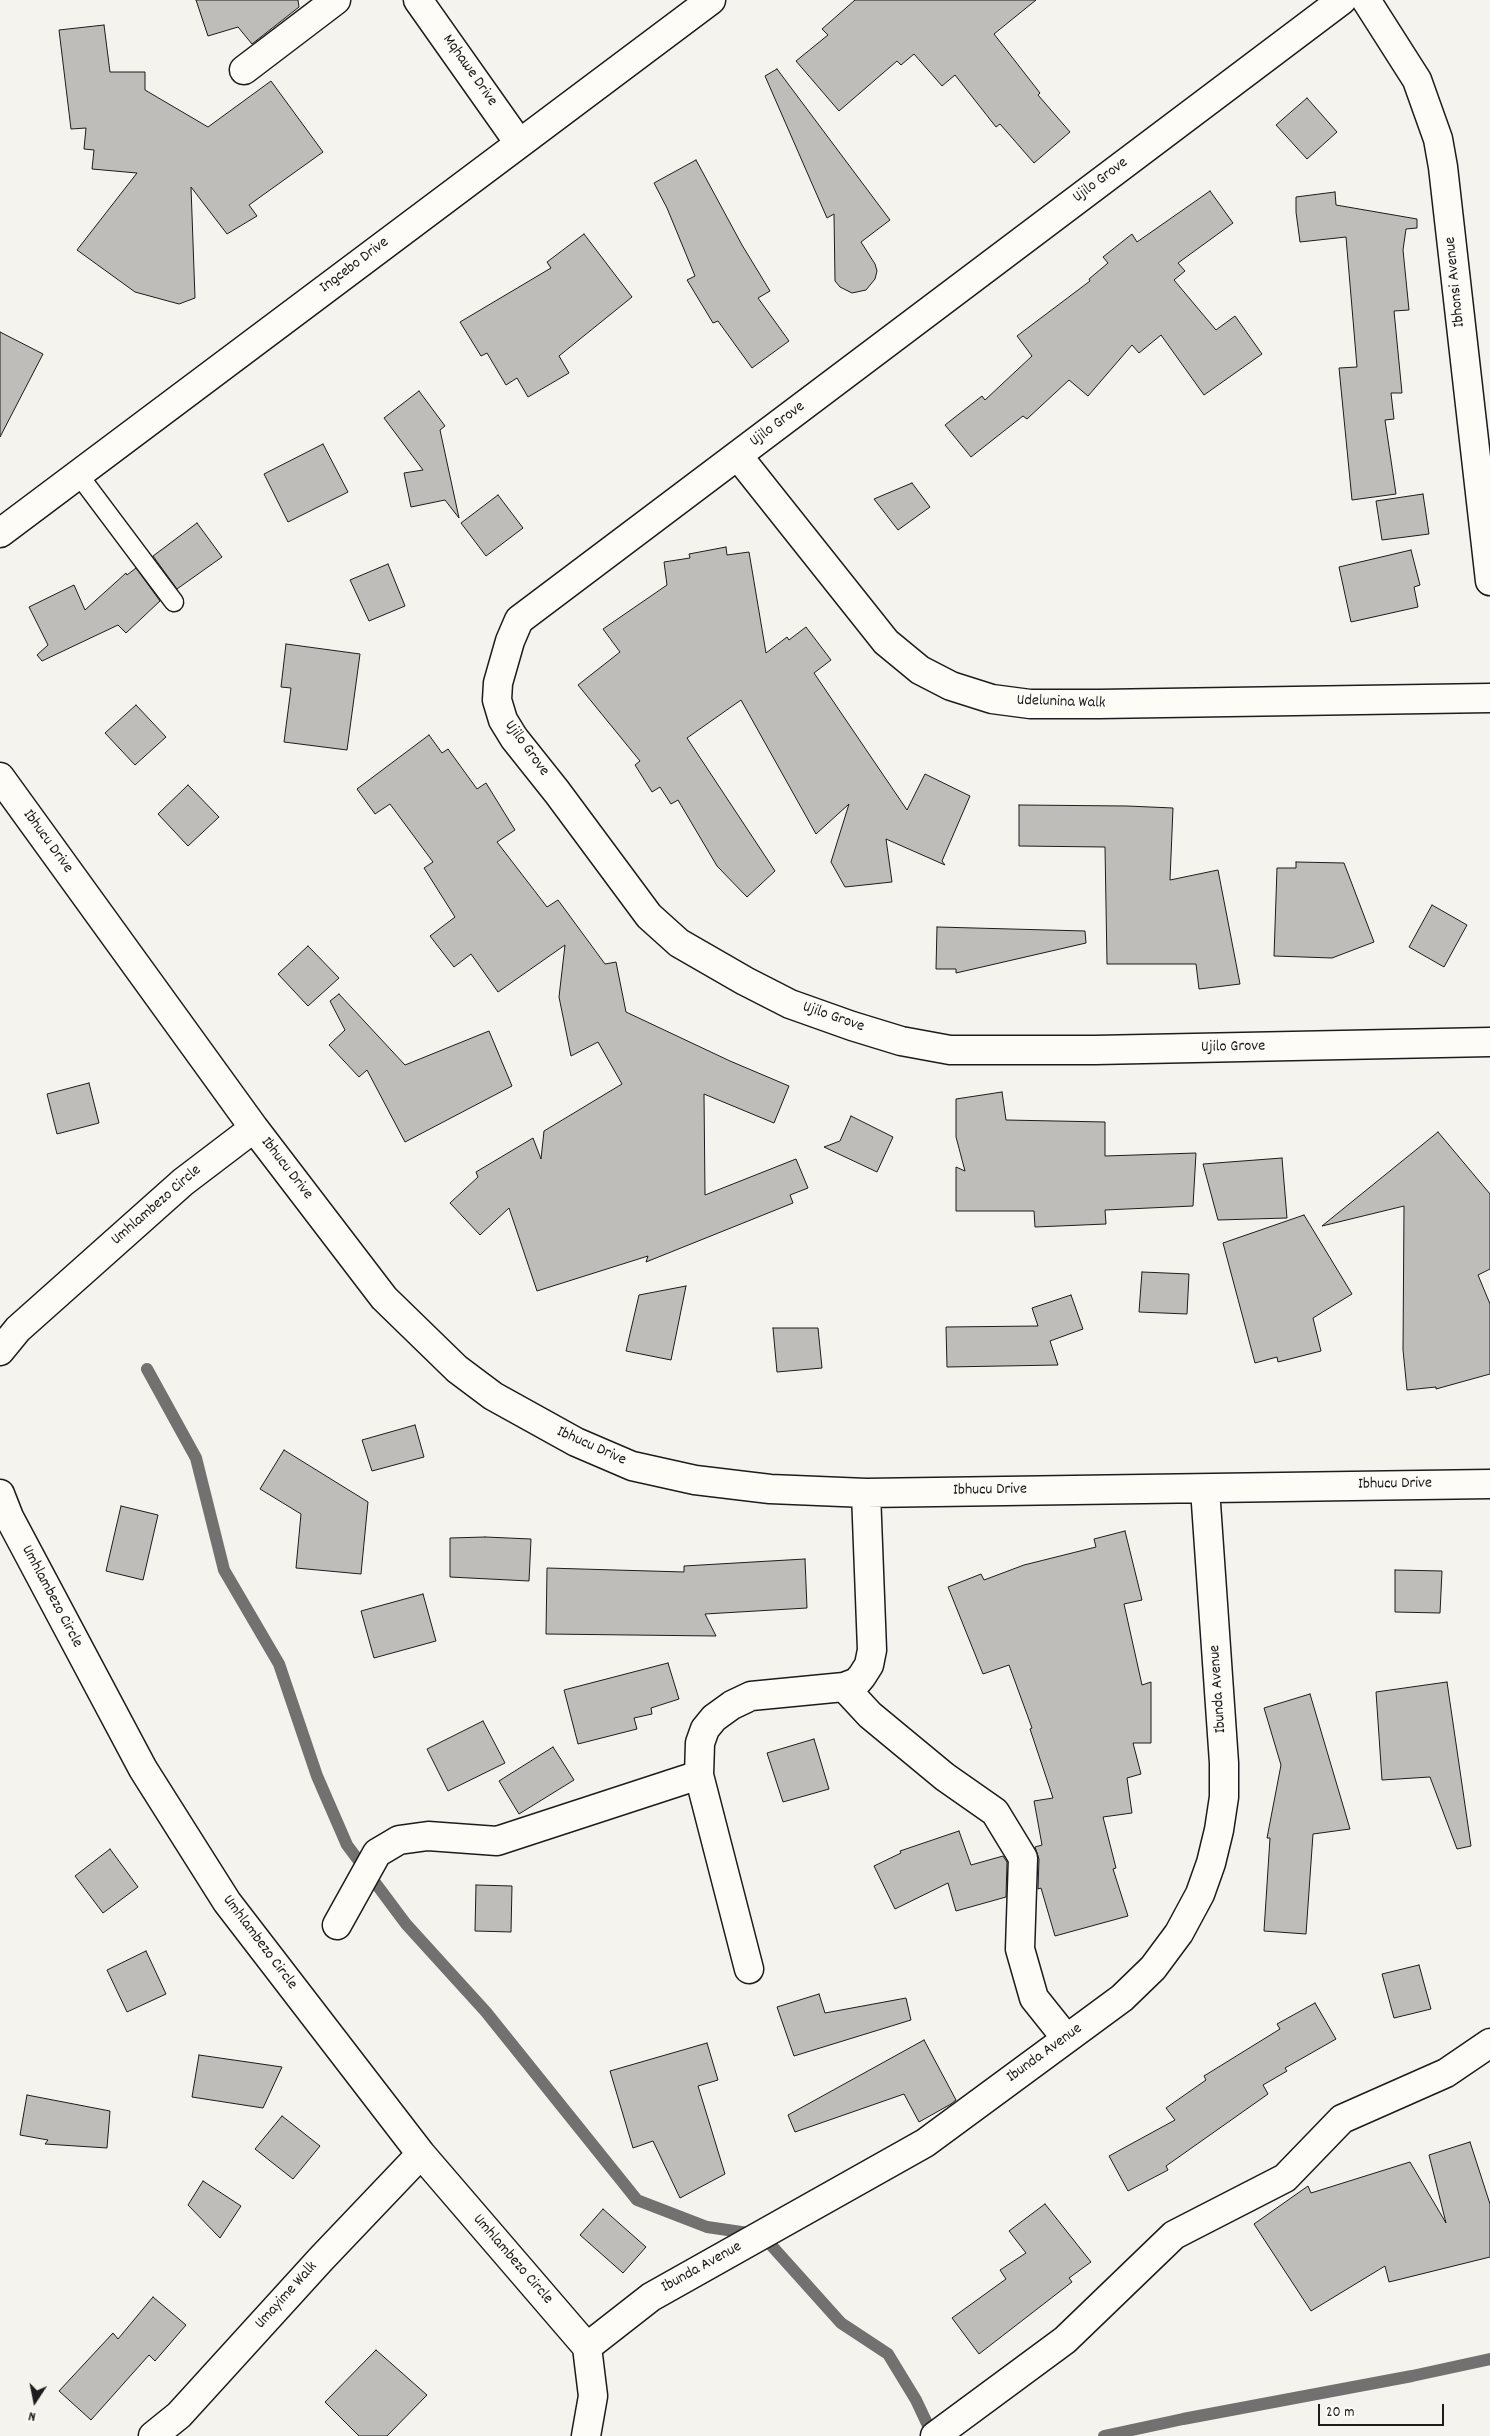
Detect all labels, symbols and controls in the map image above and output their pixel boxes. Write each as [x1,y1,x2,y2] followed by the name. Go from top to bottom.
[437,31,501,111] street label: Mqhawe Drive
[1070,154,1132,208] street label: Ujilo Grove
[317,234,393,298] street label: Ingcebo Drive
[1442,236,1470,328] street label: Ibhonsi Avenue
[747,398,809,452] street label: Ujilo Grove
[1016,692,1106,714] street label: Udelunina Walk
[499,717,553,781] street label: Ujilo Grove
[18,806,76,878] street label: Ibhucu Drive
[799,998,867,1038] street label: Ujilo Grove
[1201,1038,1265,1058] street label: Ujilo Grove
[256,1134,316,1204] street label: Ibhucu Drive
[108,1162,206,1250] street label: Umhlambezo Circle
[553,1423,629,1471] street label: Ibhucu Drive
[1358,1475,1432,1495] street label: Ibhucu Drive
[953,1481,1027,1501] street label: Ibhucu Drive
[16,1543,86,1651] street label: Umhlambezo Circle
[1206,1644,1232,1734] street label: Ibunda Avenue
[217,1892,301,1994] street label: Umhlambezo Circle
[1004,2020,1086,2088] street label: Ibunda Avenue
[468,2211,556,2309] street label: Umhlambezo Circle
[659,2238,745,2298] street label: Ibunda Avenue
[252,2258,322,2334] street label: Umayime Walk
[10,2376,60,2426] north arrow
[1320,2394,1446,2426] scale bar
[1326,2402,1354,2424] text: 20 m
[27,2405,37,2426] text: N

